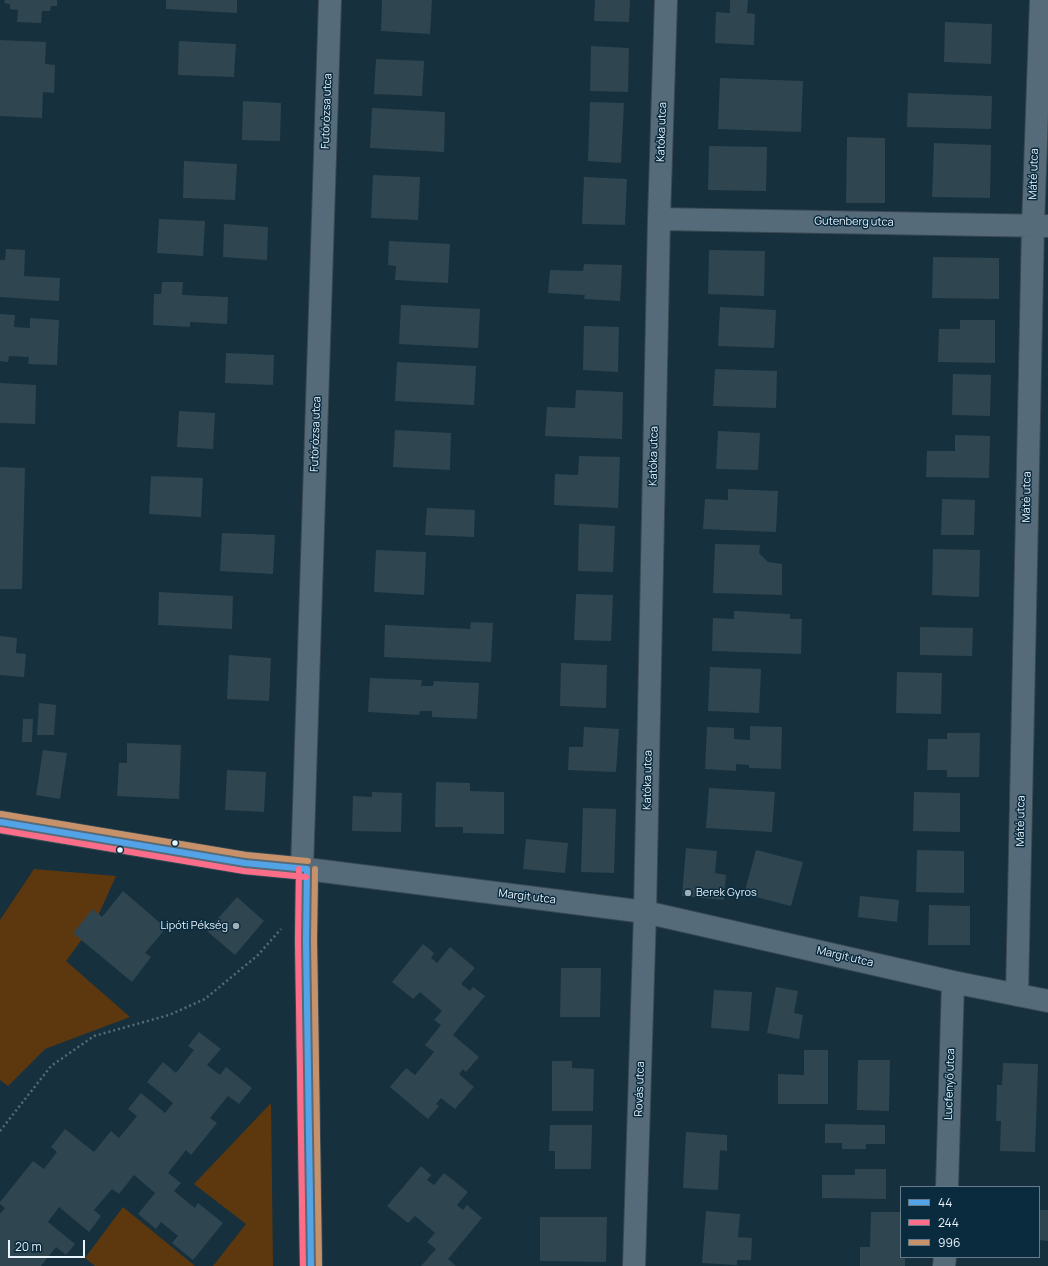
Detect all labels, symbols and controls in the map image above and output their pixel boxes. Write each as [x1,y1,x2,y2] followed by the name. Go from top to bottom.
[319,73,335,149] street label: Futórózsa utca
[654,102,670,162] street label: Katóka utca
[1027,148,1041,200] street label: Máté utca
[814,215,894,229] street label: Gutenberg utca
[308,396,324,472] street label: Futórózsa utca
[647,426,661,486] street label: Katóka utca
[1020,471,1034,523] street label: Máté utca
[641,750,655,810] street label: Katóka utca
[1014,795,1028,847] street label: Máté utca
[170,838,180,848] unlabelled marker
[115,845,125,855] unlabelled marker
[696,886,757,900] place label: Berek Gyros
[498,887,556,907] street label: Margit utca
[683,888,693,898] marker: Berek Gyros
[160,919,228,933] place label: Lipóti Pékség
[231,921,241,931] marker: Lipóti Pékség
[815,944,875,970] street label: Margit utca
[942,1048,958,1120] street label: Lucfenyő utca
[632,1061,648,1117] street label: Rovás utca
[900,1186,1040,1258] legend
[938,1194,952,1211] text: 44
[938,1214,959,1231] text: 244
[10,1232,87,1258] scale bar
[938,1234,960,1251] text: 996
[15,1238,42,1255] text: 20 m

